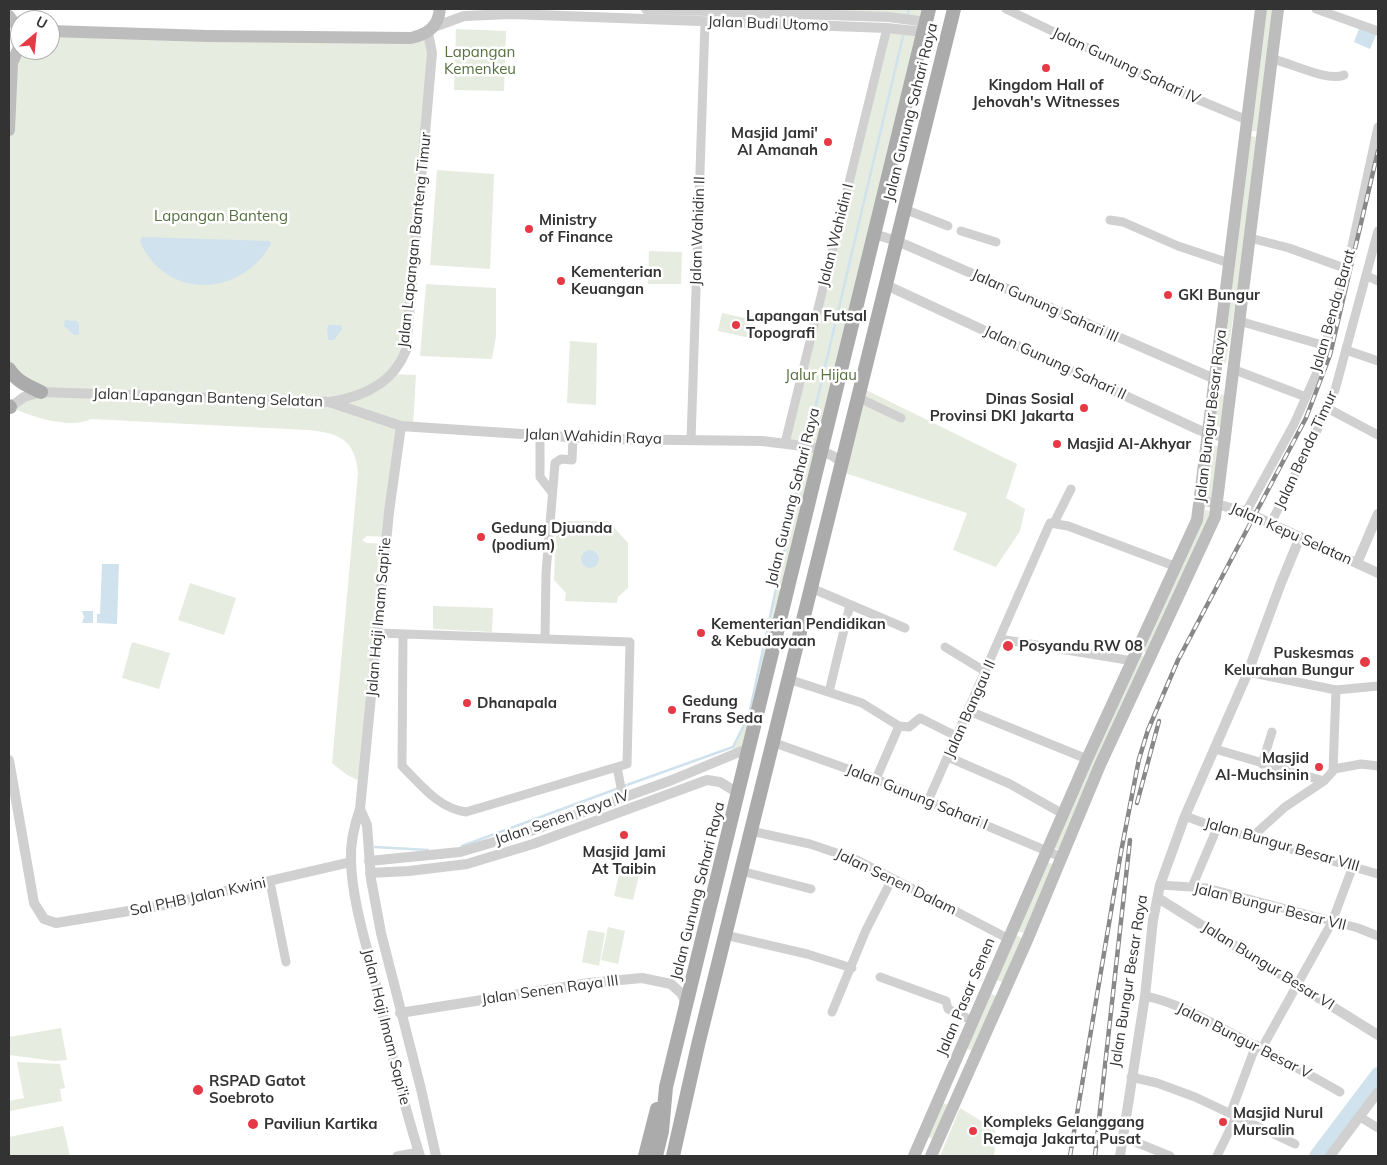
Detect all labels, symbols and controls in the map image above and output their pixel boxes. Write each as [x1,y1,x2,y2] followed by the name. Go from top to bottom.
[10,10,60,60] north arrow
[33,12,50,33] text: U
[707,13,829,35] street label: Jalan Budi Utomo
[880,21,942,203] street label: Jalan Gunung Sahari Raya
[1049,24,1203,108] street label: Jalan Gunung Sahari IV
[444,43,516,78] park label: Lapangan Kemenkeu
[1040,62,1052,74] marker: Kingdom Hall of Jehovah's Witnesses
[972,76,1120,111] place label: Kingdom Hall of Jehovah's Witnesses
[731,124,818,159] place label: Masjid Jami' Al Amanah
[395,131,435,349] street label: Jalan Lapangan Banteng Timur
[822,136,834,148] marker: Masjid Jami' Al Amanah
[687,176,709,286] street label: Jalan Wahidin II
[814,182,858,288] street label: Jalan Wahidin I
[154,207,288,225] park label: Lapangan Banteng
[539,211,613,246] place label: Ministry of Finance
[523,223,535,235] marker: Ministry of Finance
[1307,247,1359,375] street label: Jalan Benda Barat
[571,263,662,298] place label: Kementerian Keuangan
[969,265,1121,347] street label: Jalan Gunung Sahari III
[555,275,567,287] marker: Kementerian Keuangan
[1178,286,1260,304] place label: GKI Bungur
[1162,289,1174,301] marker: GKI Bungur
[746,307,867,342] place label: Lapangan Futsal Topografi
[730,319,742,331] marker: Lapangan Futsal Topografi
[981,322,1129,404] street label: Jalan Gunung Sahari II
[1191,328,1231,504] street label: Jalan Bungur Besar Raya
[785,366,857,384] park label: Jalur Hijau
[93,385,323,411] street label: Jalan Lapangan Banteng Selatan
[1271,388,1341,512] street label: Jalan Benda Timur
[930,390,1074,425] place label: Dinas Sosial Provinsi DKI Jakarta
[1078,402,1090,414] marker: Dinas Sosial Provinsi DKI Jakarta
[762,406,824,588] street label: Jalan Gunung Sahari Raya
[524,426,662,448] street label: Jalan Wahidin Raya
[1067,435,1191,453] place label: Masjid Al-Akhyar
[1051,438,1063,450] marker: Masjid Al-Akhyar
[1227,499,1355,569] street label: Jalan Kepu Selatan
[491,519,612,554] place label: Gedung Djuanda (podium)
[475,531,487,543] marker: Gedung Djuanda (podium)
[363,537,395,697] street label: Jalan Haji Imam Sapi'ie
[711,615,886,650] place label: Kementerian Pendidikan & Kebudayaan
[695,627,707,639] marker: Kementerian Pendidikan & Kebudayaan
[1019,637,1143,655] place label: Posyandu RW 08
[1001,639,1015,653] marker: Posyandu RW 08
[1224,644,1354,679] place label: Puskesmas Kelurahan Bungur
[1358,655,1372,669] marker: Puskesmas Kelurahan Bungur
[940,657,1000,761] street label: Jalan Bangau II
[682,692,763,727] place label: Gedung Frans Seda
[477,694,557,712] place label: Dhanapala
[461,697,473,709] marker: Dhanapala
[666,704,678,716] marker: Gedung Frans Seda
[1215,749,1309,784] place label: Masjid Al-Muchsinin
[844,760,990,834] street label: Jalan Gunung Sahari I
[1313,761,1325,773] marker: Masjid Al-Muchsinin
[493,787,631,849] street label: Jalan Senen Raya IV
[667,800,729,982] street label: Jalan Gunung Sahari Raya
[1203,814,1361,876] street label: Jalan Bungur Besar VIII
[618,829,630,841] marker: Masjid Jami At Taibin
[582,843,666,878] place label: Masjid Jami At Taibin
[833,845,959,919] street label: Jalan Senen Dalam
[128,874,268,920] street label: Sal PHB Jalan Kwini
[1192,879,1348,935] street label: Jalan Bungur Besar VII
[1106,894,1152,1068] street label: Jalan Bungur Besar Raya
[1199,918,1337,1014] street label: Jalan Bungur Besar VI
[933,935,999,1059] street label: Jalan Pasar Senen
[358,947,414,1107] street label: Jalan Haji Imam Sapi'ie
[480,971,620,1009] street label: Jalan Senen Raya III
[1174,999,1314,1083] street label: Jalan Bungur Besar V
[209,1072,305,1107] place label: RSPAD Gatot Soebroto
[191,1083,205,1097] marker: RSPAD Gatot Soebroto
[1233,1104,1323,1139] place label: Masjid Nurul Mursalin
[983,1113,1144,1148] place label: Kompleks Gelanggang Remaja Jakarta Pusat
[264,1115,378,1133] place label: Paviliun Kartika
[1217,1116,1229,1128] marker: Masjid Nurul Mursalin
[246,1117,260,1131] marker: Paviliun Kartika
[967,1125,979,1137] marker: Kompleks Gelanggang Remaja Jakarta Pusat

